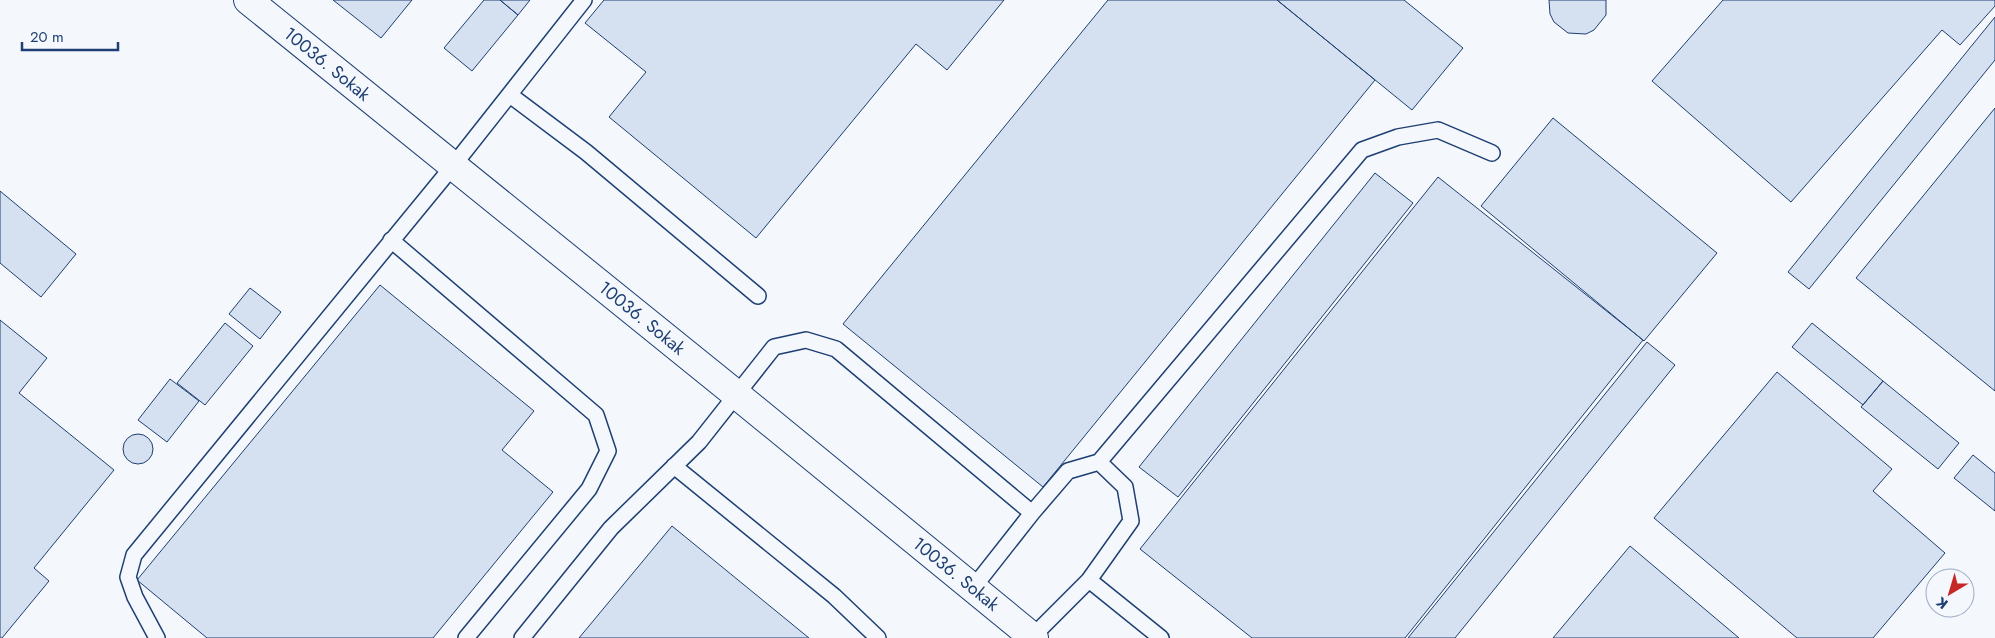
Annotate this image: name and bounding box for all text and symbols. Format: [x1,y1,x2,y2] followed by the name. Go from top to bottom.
[22,20,119,52] scale bar
[278,21,376,107] street label: 10036. Sokak
[30,26,64,48] text: 20 m
[593,275,691,361] street label: 10036. Sokak
[907,531,1005,617] street label: 10036. Sokak
[1925,568,1975,618] north arrow
[1932,592,1952,614] text: K

